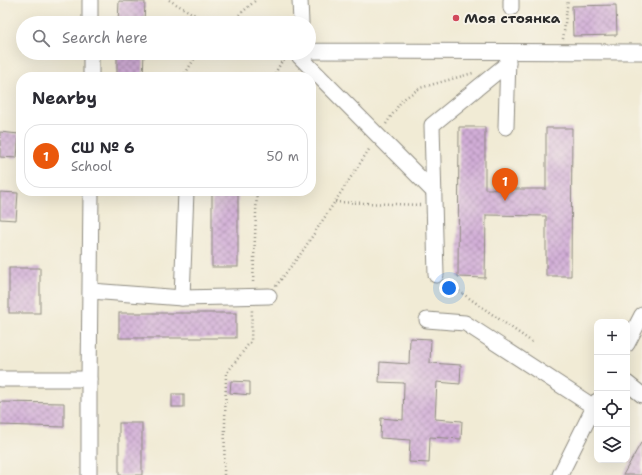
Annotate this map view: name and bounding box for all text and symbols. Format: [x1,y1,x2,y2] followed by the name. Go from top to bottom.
[464,9,561,27] place label: Моя стоянка
[451,13,461,23] marker: Моя стоянка
[16,16,316,60] search box
[30,27,52,49] icon: search
[62,28,148,48] text: Search here
[32,87,97,109] text: Nearby
[71,138,134,158] text: СШ № 6
[43,148,49,165] text: 1
[266,148,299,165] text: 50 m
[71,158,112,175] text: School
[492,168,518,201] pin: 1
[439,278,459,298] your location
[594,319,630,463] map controls
[594,319,630,355] button: +
[594,355,630,391] button: −
[594,391,630,427] button: locate
[594,427,630,463] button: layers

